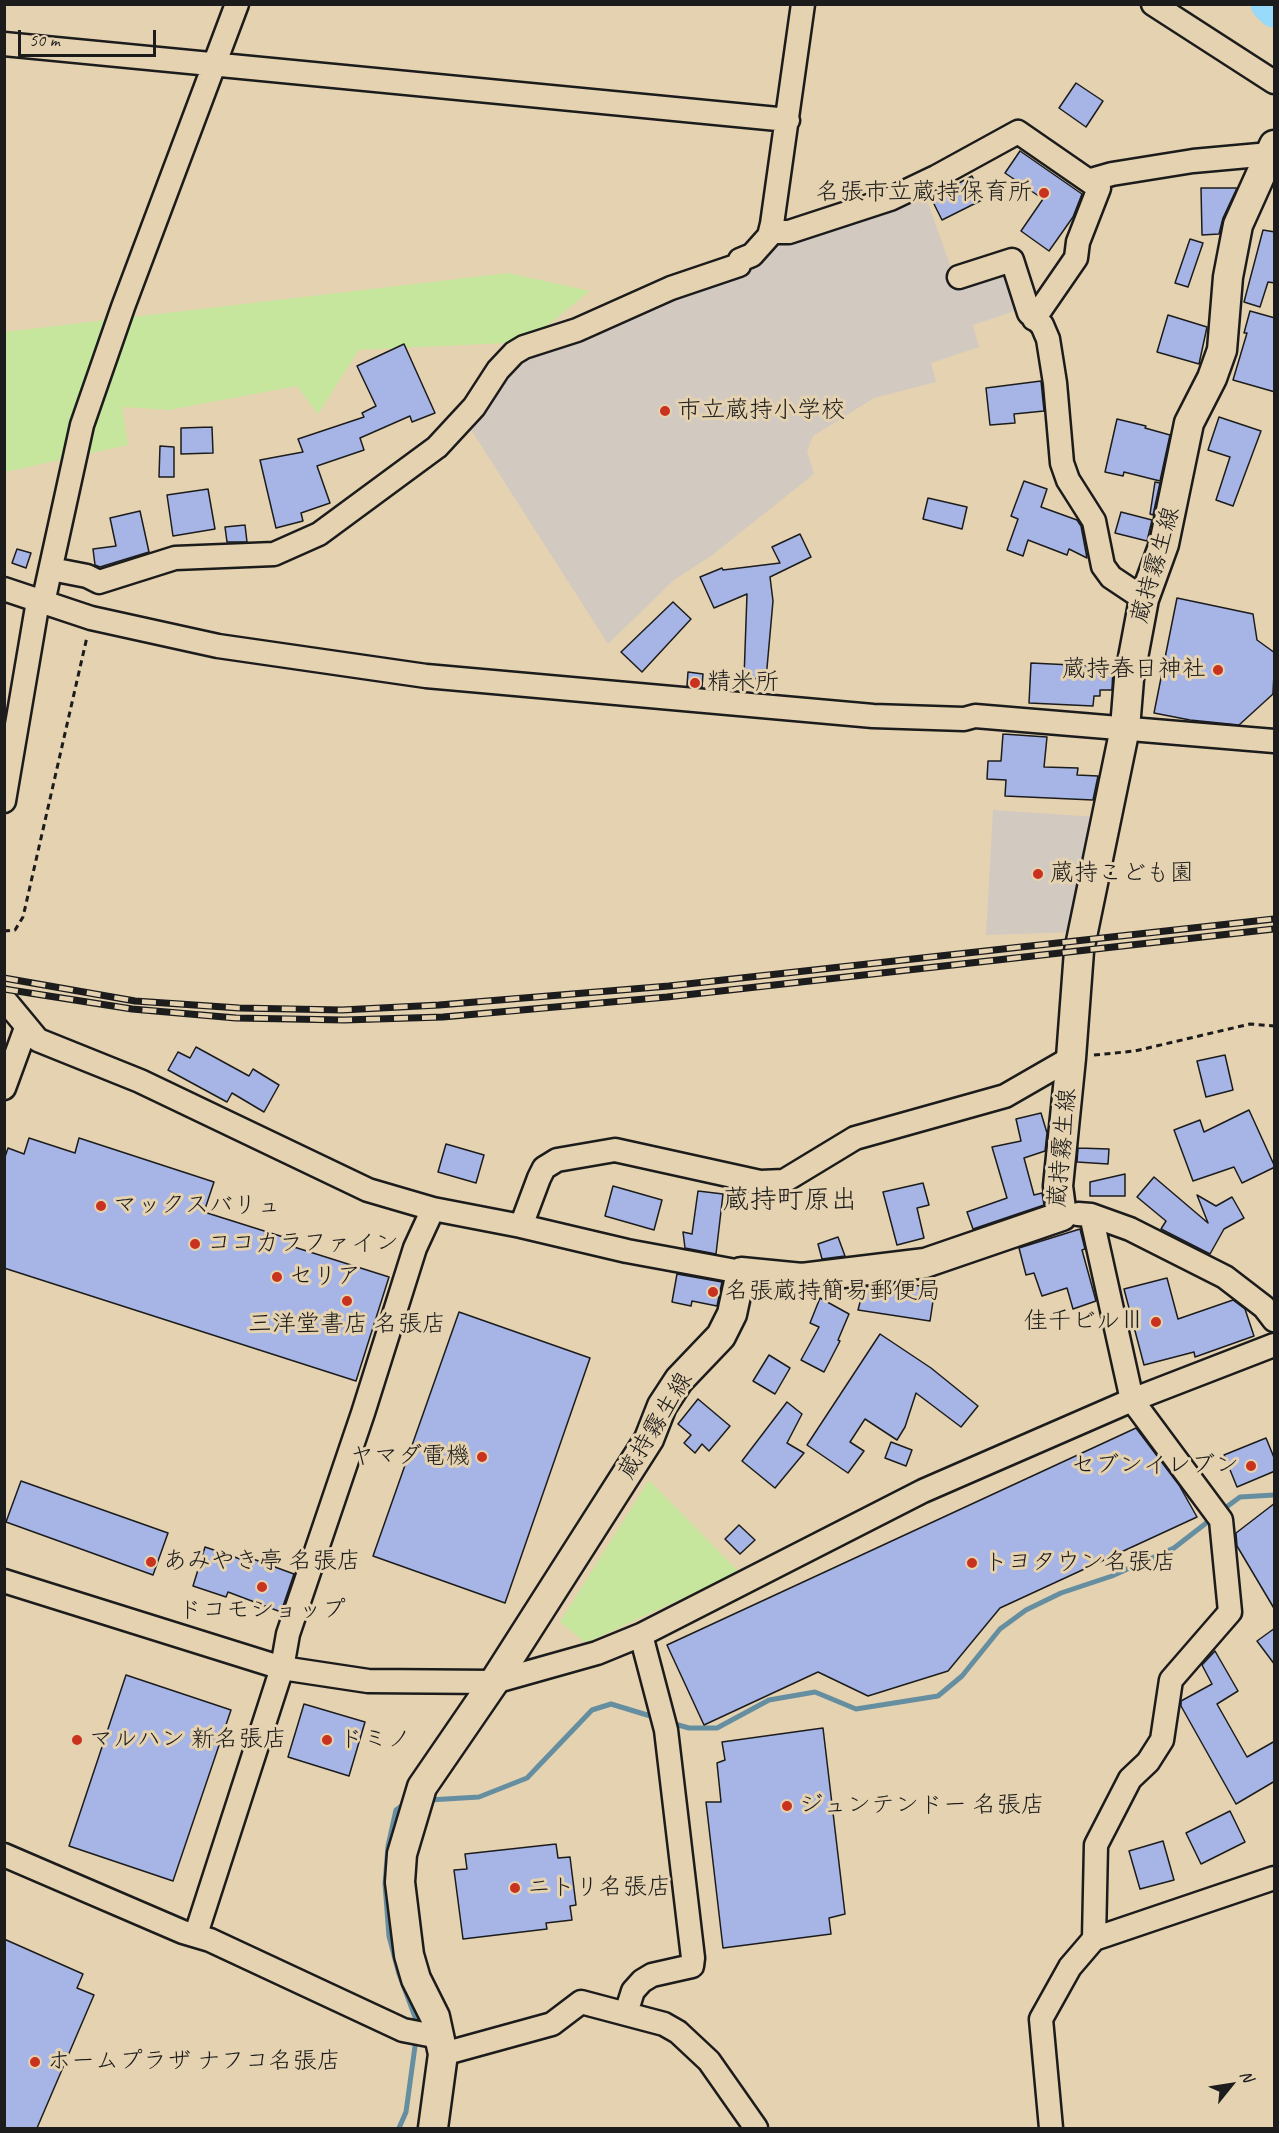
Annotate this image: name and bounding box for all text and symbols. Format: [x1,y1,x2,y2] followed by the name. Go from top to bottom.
[21,18,159,56] scale bar
[29,29,60,51] text: 50 m
[816,179,1032,207] place label: 名張市立蔵持保育所
[1037,186,1051,200] marker: 名張市立蔵持保育所
[677,397,845,425] place label: 市立蔵持小学校
[658,404,672,418] marker: 市立蔵持小学校
[1126,503,1186,627] street label: 蔵持霧生線
[1062,656,1206,684] place label: 蔵持春日神社
[1211,663,1225,677] marker: 蔵持春日神社
[707,669,779,697] place label: 精米所
[688,676,702,690] marker: 精米所
[1050,860,1194,888] place label: 蔵持こども園
[1031,867,1045,881] marker: 蔵持こども園
[1043,1087,1083,1209] street label: 蔵持霧生線
[723,1185,857,1217] district label: 蔵持町原出
[113,1192,281,1220] place label: マックスバリュ
[94,1199,108,1213] marker: マックスバリュ
[207,1230,399,1258] place label: ココカラファイン
[188,1237,202,1251] marker: ココカラファイン
[289,1263,361,1291] place label: セリア
[270,1270,284,1284] marker: セリア
[725,1278,941,1306] place label: 名張蔵持簡易郵便局
[706,1285,720,1299] marker: 名張蔵持簡易郵便局
[340,1294,354,1308] marker: 三洋堂書店 名張店
[1024,1308,1144,1336] place label: 佳千ビルⅢ
[248,1311,446,1339] place label: 三洋堂書店 名張店
[1149,1315,1163,1329] marker: 佳千ビルⅢ
[613,1367,699,1485] street label: 蔵持霧生線
[350,1443,470,1471] place label: ヤマダ電機
[475,1450,489,1464] marker: ヤマダ電機
[1071,1452,1239,1480] place label: セブンイレブン
[1244,1459,1258,1473] marker: セブンイレブン
[163,1548,361,1576] place label: あみやき亭 名張店
[984,1549,1176,1577] place label: トヨタウン名張店
[144,1555,158,1569] marker: あみやき亭 名張店
[965,1556,979,1570] marker: トヨタウン名張店
[255,1580,269,1594] marker: ドコモショップ
[178,1597,346,1625] place label: ドコモショップ
[89,1726,287,1754] place label: マルハン 新名張店
[339,1726,411,1754] place label: ドミノ
[70,1733,84,1747] marker: マルハン 新名張店
[320,1733,334,1747] marker: ドミノ
[799,1792,1045,1820] place label: ジュンテンドー 名張店
[780,1799,794,1813] marker: ジュンテンドー 名張店
[527,1874,671,1902] place label: ニトリ名張店
[508,1881,522,1895] marker: ニトリ名張店
[47,2048,341,2076] place label: ホームプラザ ナフコ名張店
[28,2055,42,2069] marker: ホームプラザ ナフコ名張店
[1201,2055,1261,2115] north arrow
[1235,2067,1258,2085] text: N

